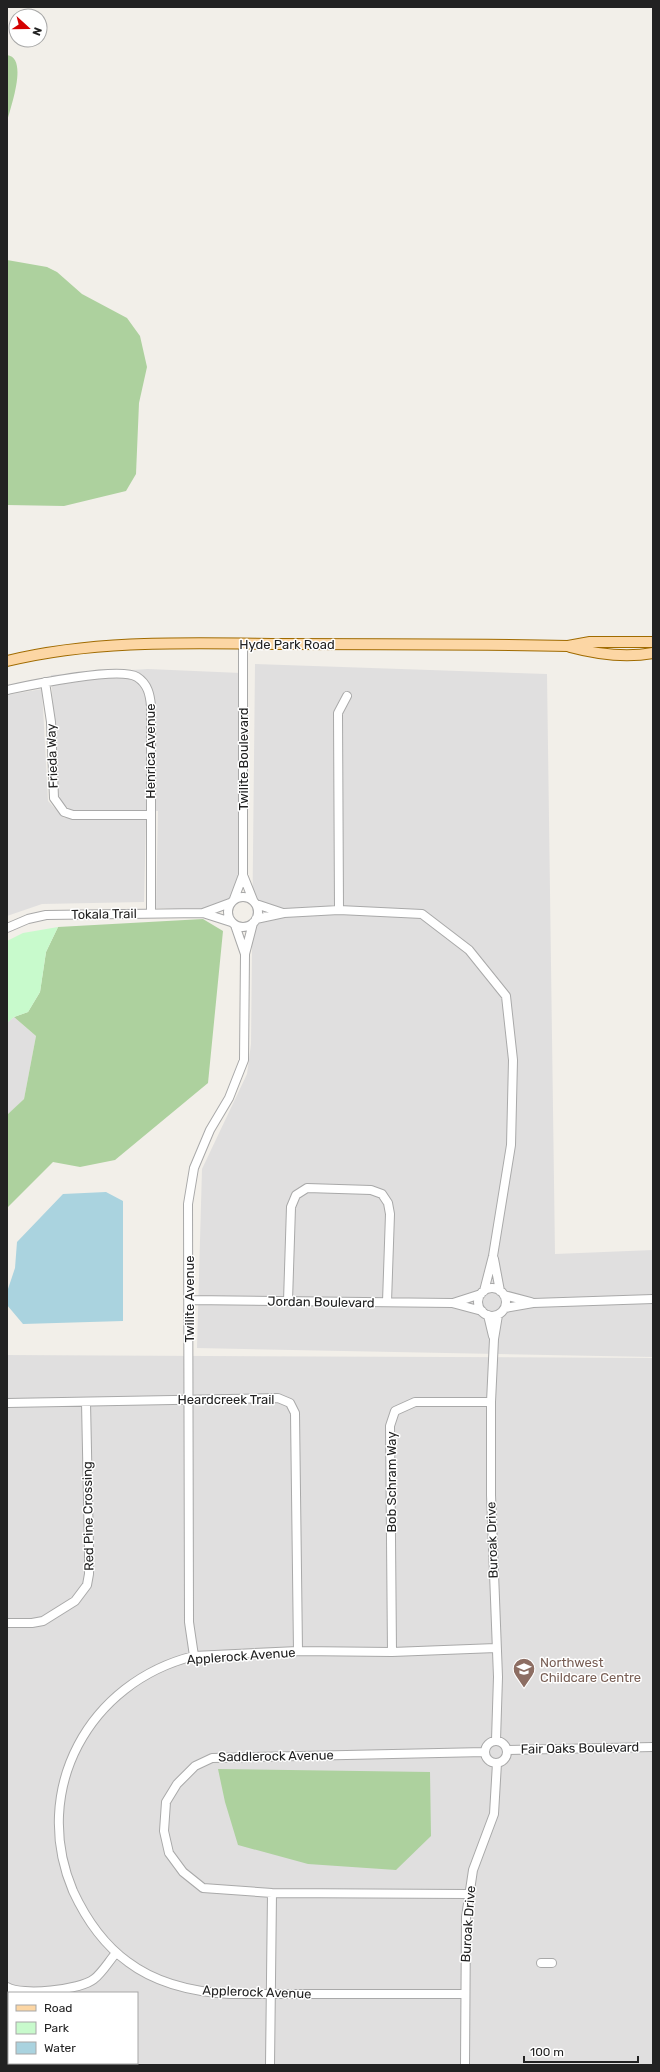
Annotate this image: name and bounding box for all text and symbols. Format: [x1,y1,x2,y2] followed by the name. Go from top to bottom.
[8,8,48,48] north arrow
[29,25,44,38] text: N
[239,637,335,652] street label: Hyde Park Road
[143,703,158,799] street label: Henrica Avenue
[236,708,251,810] street label: Twilite Boulevard
[43,723,61,789] street label: Frieda Way
[71,906,137,922] street label: Tokala Trail
[182,1255,197,1343] street label: Twilite Avenue
[267,1294,375,1310] street label: Jordan Boulevard
[177,1392,275,1407] street label: Heardcreek Trail
[384,1431,399,1533] street label: Bob Schram Way
[80,1461,97,1571] street label: Red Pine Crossing
[483,1501,501,1579] street label: Buroak Drive
[186,1645,296,1667] street label: Applerock Avenue
[540,1655,641,1685] place label: Northwest Childcare Centre
[511,1656,537,1689] school or university icon: Northwest Childcare Centre
[521,1739,639,1757] street label: Fair Oaks Boulevard
[218,1747,334,1765] street label: Saddlerock Avenue
[458,1885,478,1963] street label: Buroak Drive
[202,1983,312,2001] street label: Applerock Avenue
[8,1992,138,2064] legend
[44,2001,72,2015] text: Road
[44,2021,70,2035] text: Park
[524,2038,638,2064] scale bar
[44,2041,76,2055] text: Water
[530,2045,564,2059] text: 100 m

